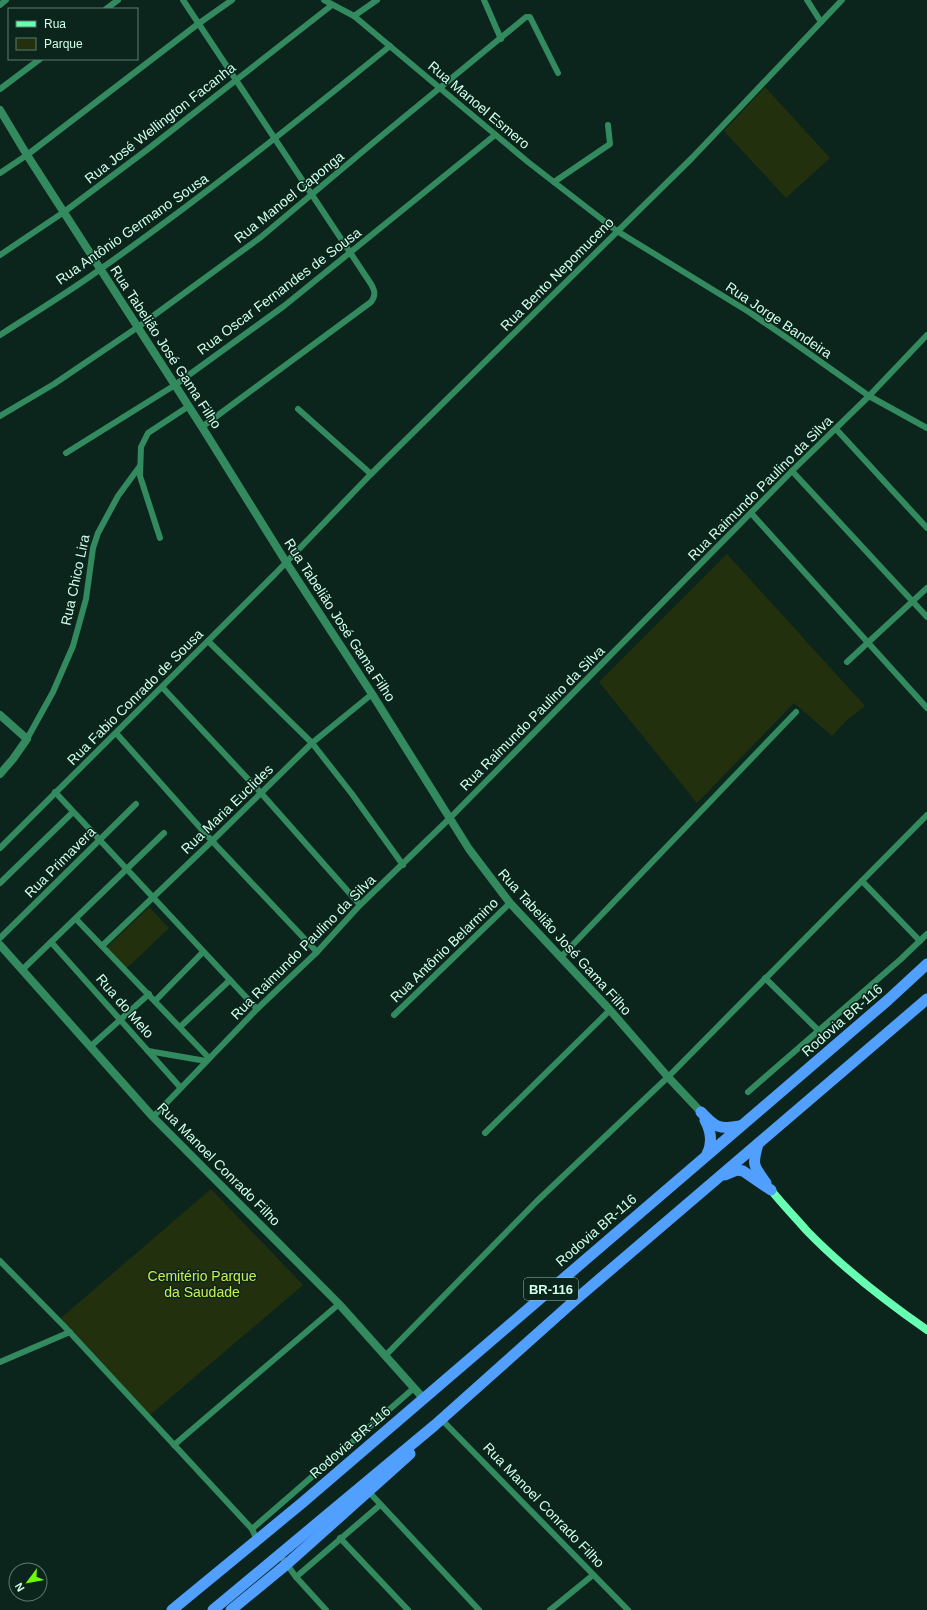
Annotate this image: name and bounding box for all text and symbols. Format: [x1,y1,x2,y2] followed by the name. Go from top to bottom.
[8,8,138,60] legend
[44,17,66,31] text: Rua
[44,37,83,51] text: Parque
[425,58,533,152] street label: Rua Manoel Esmero
[82,59,239,187] street label: Rua José Wellington Facanha
[231,148,347,246] street label: Rua Manoel Caponga
[53,170,211,288] street label: Rua Antônio Germano Sousa
[497,214,617,334] street label: Rua Bento Nepomuceno
[194,224,364,358] street label: Rua Oscar Fernandes de Sousa
[107,262,225,432] street label: Rua Tabelião José Gama Filho
[723,279,835,362] street label: Rua Jorge Bandeira
[684,412,836,564] street label: Rua Raimundo Paulino da Silva
[58,533,92,627] street label: Rua Chico Lira
[281,535,399,705] street label: Rua Tabelião José Gama Filho
[64,626,206,768] street label: Rua Fabio Conrado de Sousa
[456,642,608,794] street label: Rua Raimundo Paulino da Silva
[178,761,276,857] street label: Rua Maria Euclides
[21,823,99,901] street label: Rua Primavera
[495,866,635,1019] street label: Rua Tabelião José Gama Filho
[227,871,379,1023] street label: Rua Raimundo Paulino da Silva
[387,894,501,1005] street label: Rua Antônio Belarmino
[93,971,157,1041] street label: Rua do Melo
[798,980,886,1059] street label: Rodovia BR-116
[154,1099,284,1229] street label: Rua Manoel Conrado Filho
[552,1190,640,1269] street label: Rodovia BR-116
[148,1268,257,1300] park label: Cemitério Parque da Saudade
[524,1278,578,1300] road number: BR-116
[306,1402,394,1481] street label: Rodovia BR-116
[480,1439,608,1571] street label: Rua Manoel Conrado Filho
[8,1562,48,1602] north arrow
[12,1581,27,1594] text: N

